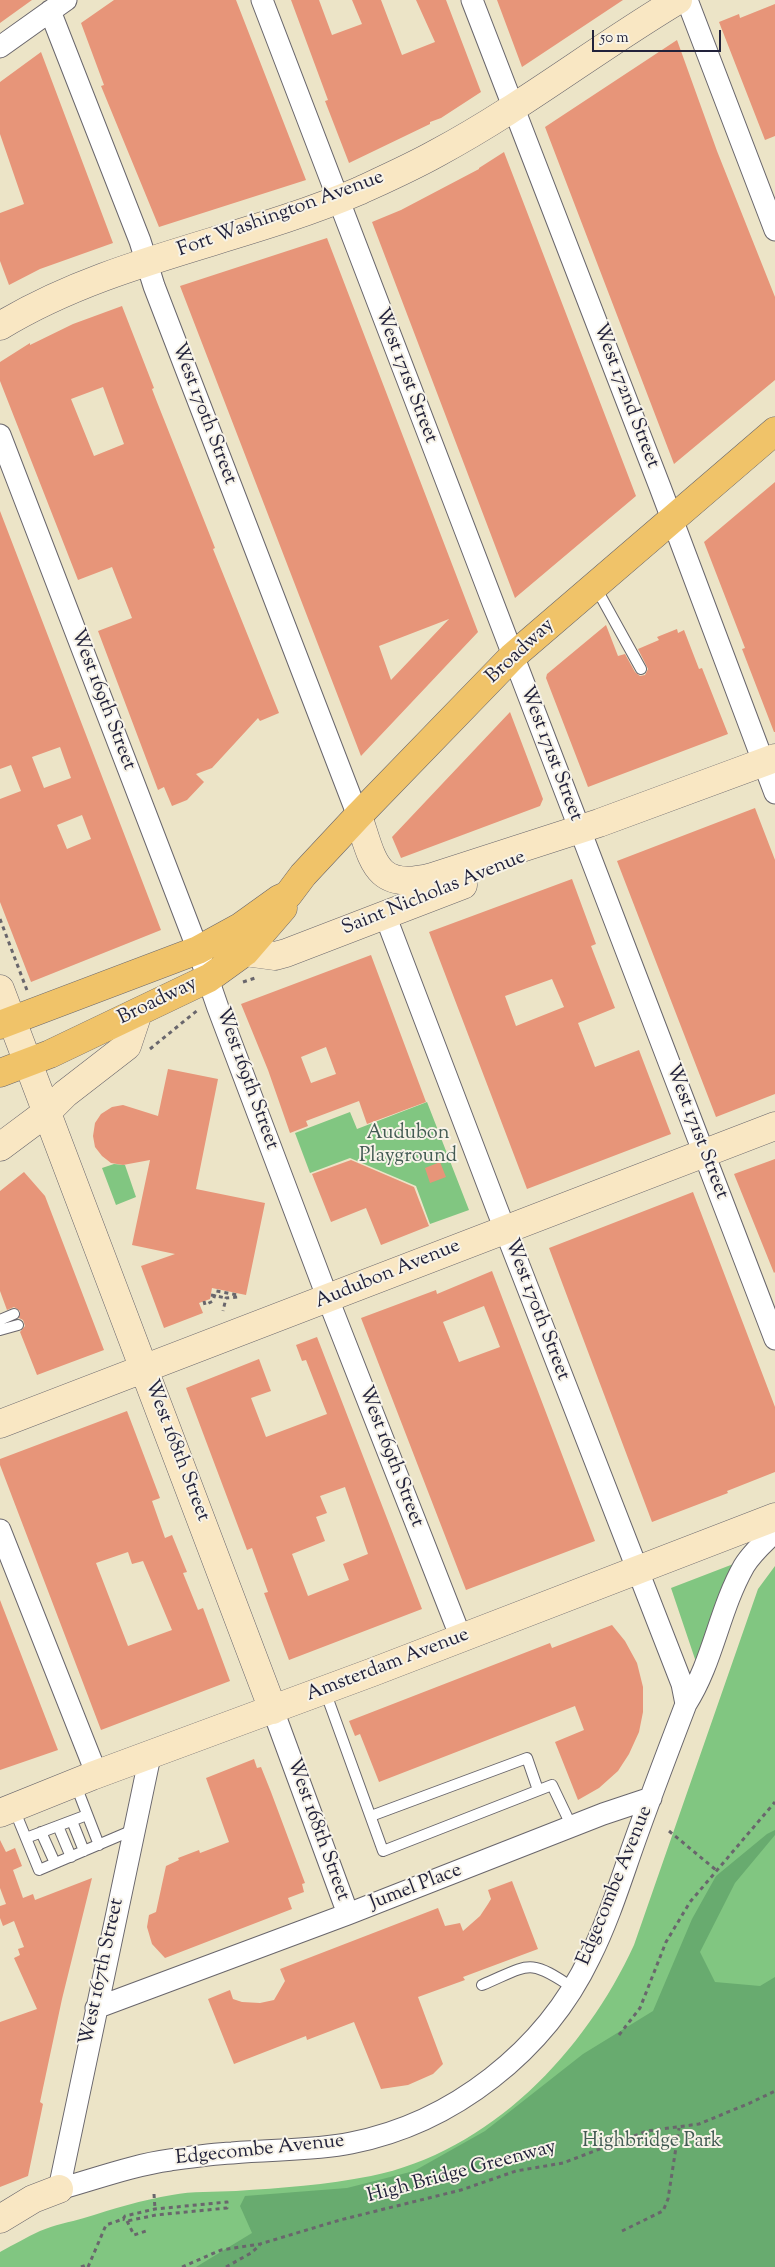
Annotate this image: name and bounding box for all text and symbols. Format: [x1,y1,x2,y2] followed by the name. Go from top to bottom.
[595,20,724,52] scale bar
[600,28,629,49] text: 50 m
[175,166,387,264] street label: Fort Washington Avenue
[368,305,442,447] street label: West 171st Street
[586,320,664,472] street label: West 172nd Street
[165,340,241,488] street label: West 170th Street
[482,614,560,690] street label: Broadway
[64,626,140,774] street label: West 169th Street
[513,683,587,825] street label: West 171st Street
[339,846,529,942] street label: Saint Nicholas Avenue
[115,973,201,1031] street label: Broadway
[209,1005,283,1153] street label: West 169th Street
[659,1061,733,1203] street label: West 171st Street
[359,1123,457,1170] park label: Audubon Playground
[312,1235,464,1315] street label: Audubon Avenue
[498,1236,574,1384] street label: West 170th Street
[138,1377,214,1525] street label: West 168th Street
[352,1383,428,1531] street label: West 169th Street
[303,1624,473,1708] street label: Amsterdam Avenue
[280,1756,354,1904] street label: West 168th Street
[573,1803,659,1969] street label: Edgecombe Avenue
[366,1859,466,1917] street label: Jumel Place
[76,1896,130,2048] street label: West 167th Street
[174,2130,346,2172] street label: Edgecombe Avenue
[582,2131,722,2155] park label: Highbridge Park
[365,2136,559,2210] street label: High Bridge Greenway

